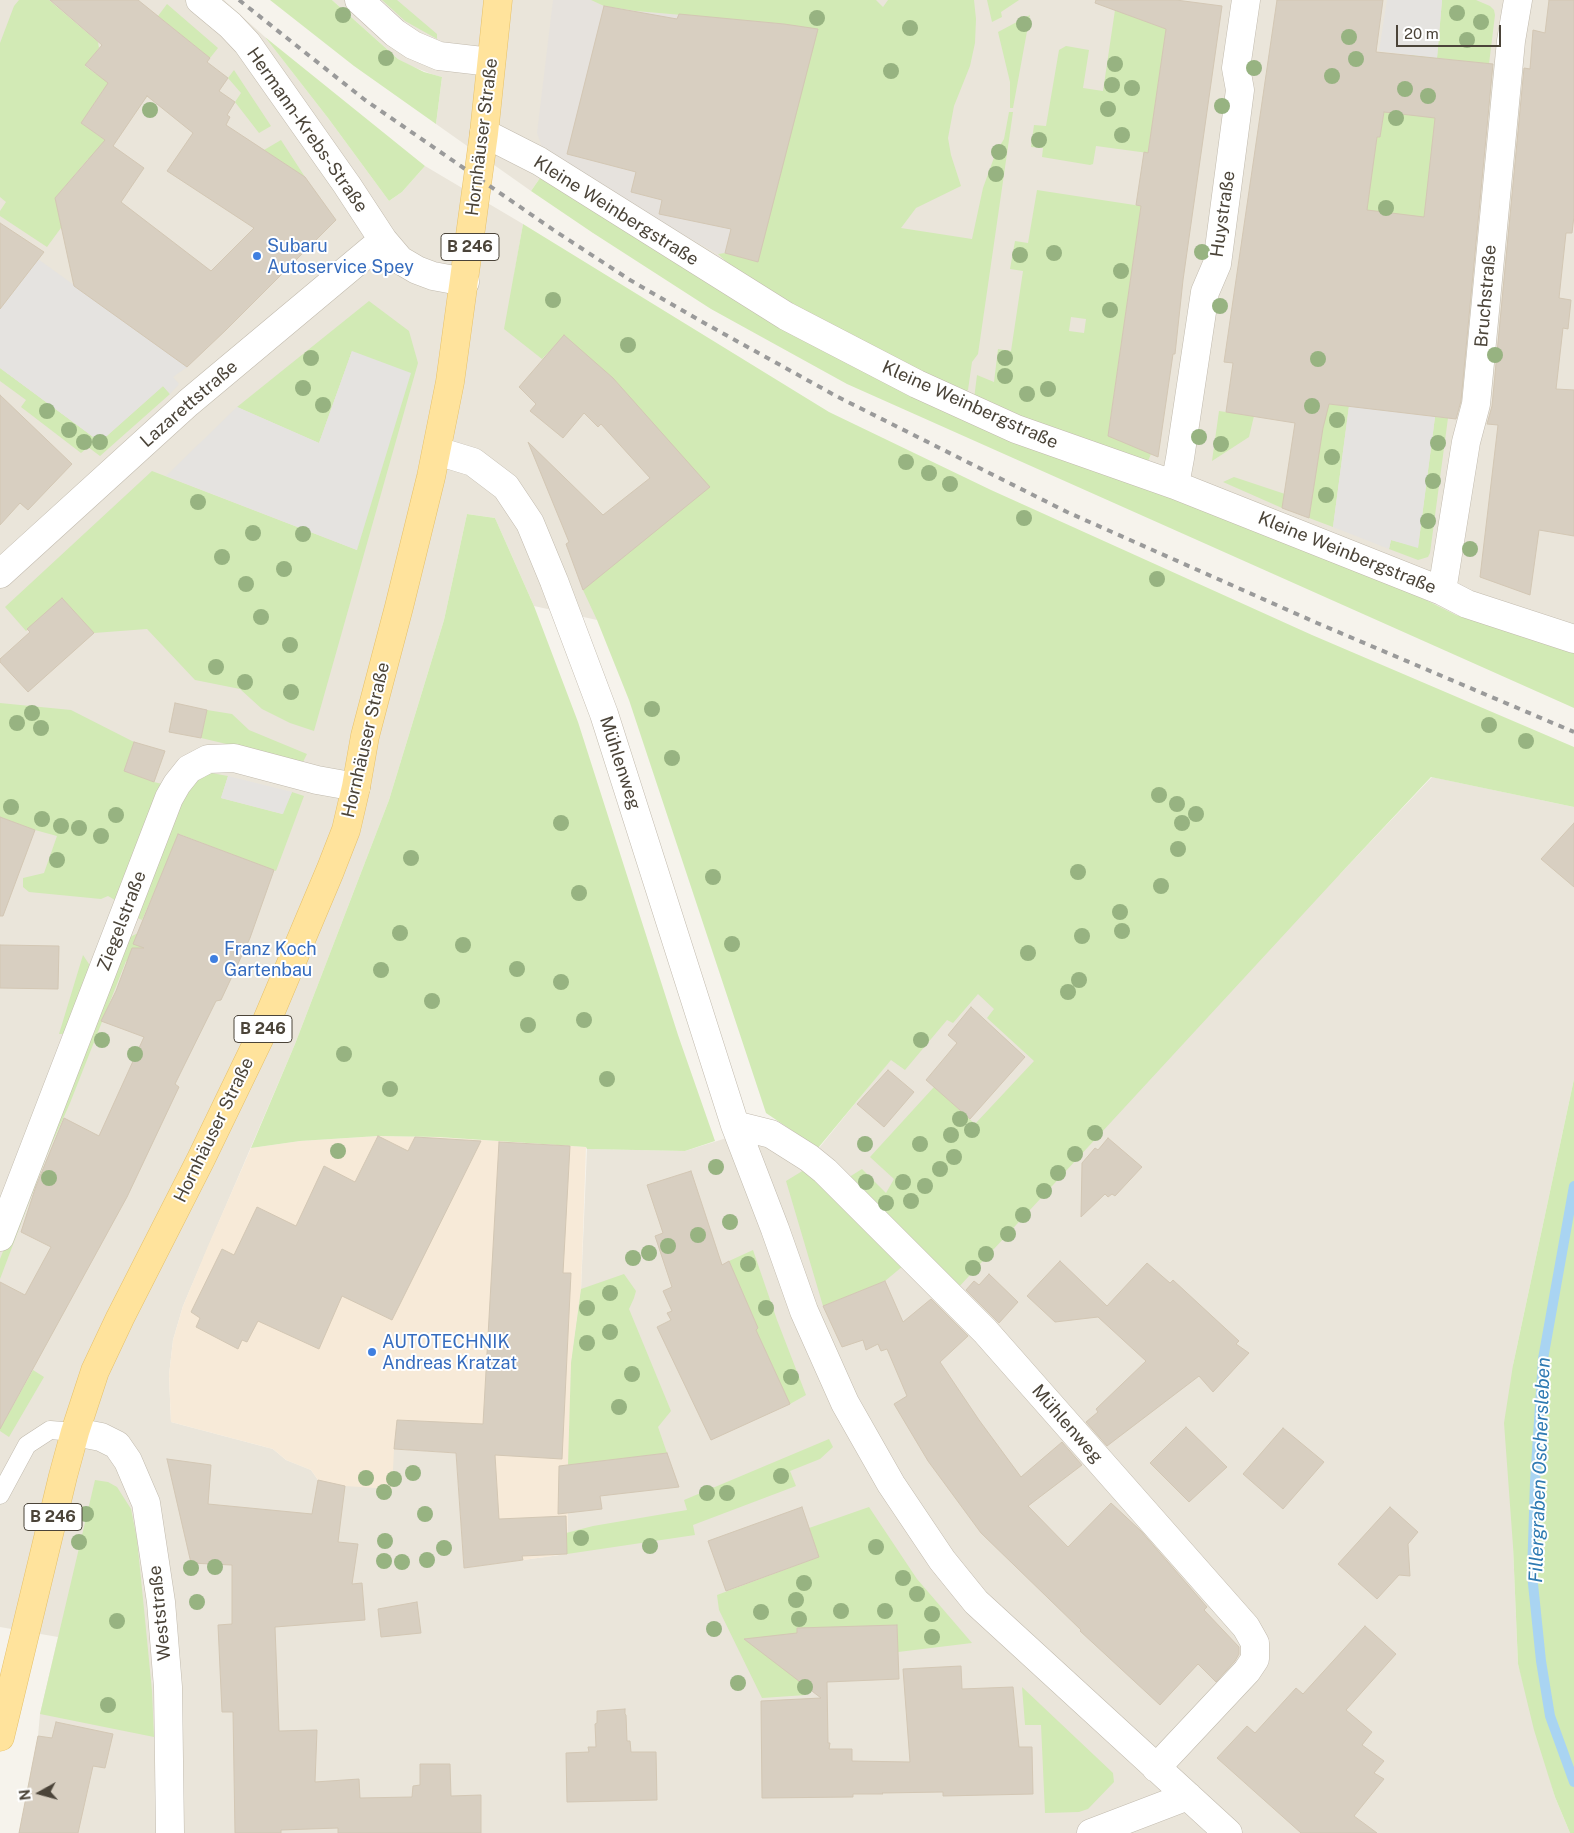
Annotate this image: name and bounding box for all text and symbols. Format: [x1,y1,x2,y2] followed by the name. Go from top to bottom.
[1399,15,1504,47] scale bar
[1404,25,1439,42] text: 20 m
[242,43,372,217] street label: Hermann-Krebs-Straße
[462,57,502,217] street label: Hornhäuser Straße
[530,151,702,271] street label: Kleine Weinbergstraße
[1206,169,1240,259] street label: Huystraße
[441,233,499,260] road number: B 246
[267,235,414,278] place label: Subaru Autoservice Spey
[1471,244,1501,348] street label: Bruchstraße
[251,250,263,262] marker: Subaru Autoservice Spey
[136,356,242,452] street label: Lazarettstraße
[879,356,1061,454] street label: Kleine Weinbergstraße
[1255,507,1439,599] street label: Kleine Weinbergstraße
[338,660,394,820] street label: Hornhäuser Straße
[595,713,645,813] street label: Mühlenweg
[93,868,151,974] street label: Ziegelstraße
[224,938,317,981] place label: Franz Koch Gartenbau
[208,953,220,965] marker: Franz Koch Gartenbau
[234,1016,292,1042] road number: B 246
[169,1054,259,1206] street label: Hornhäuser Straße
[382,1331,517,1374] place label: AUTOTECHNIK Andreas Kratzat
[366,1346,378,1358] marker: AUTOTECHNIK Andreas Kratzat
[1525,1357,1555,1583] water label: Fillergraben Oschersleben
[1027,1380,1107,1468] street label: Mühlenweg
[24,1504,82,1530] road number: B 246
[144,1564,176,1662] street label: Weststraße
[15,1768,65,1818] north arrow
[17,1788,34,1801] text: N

